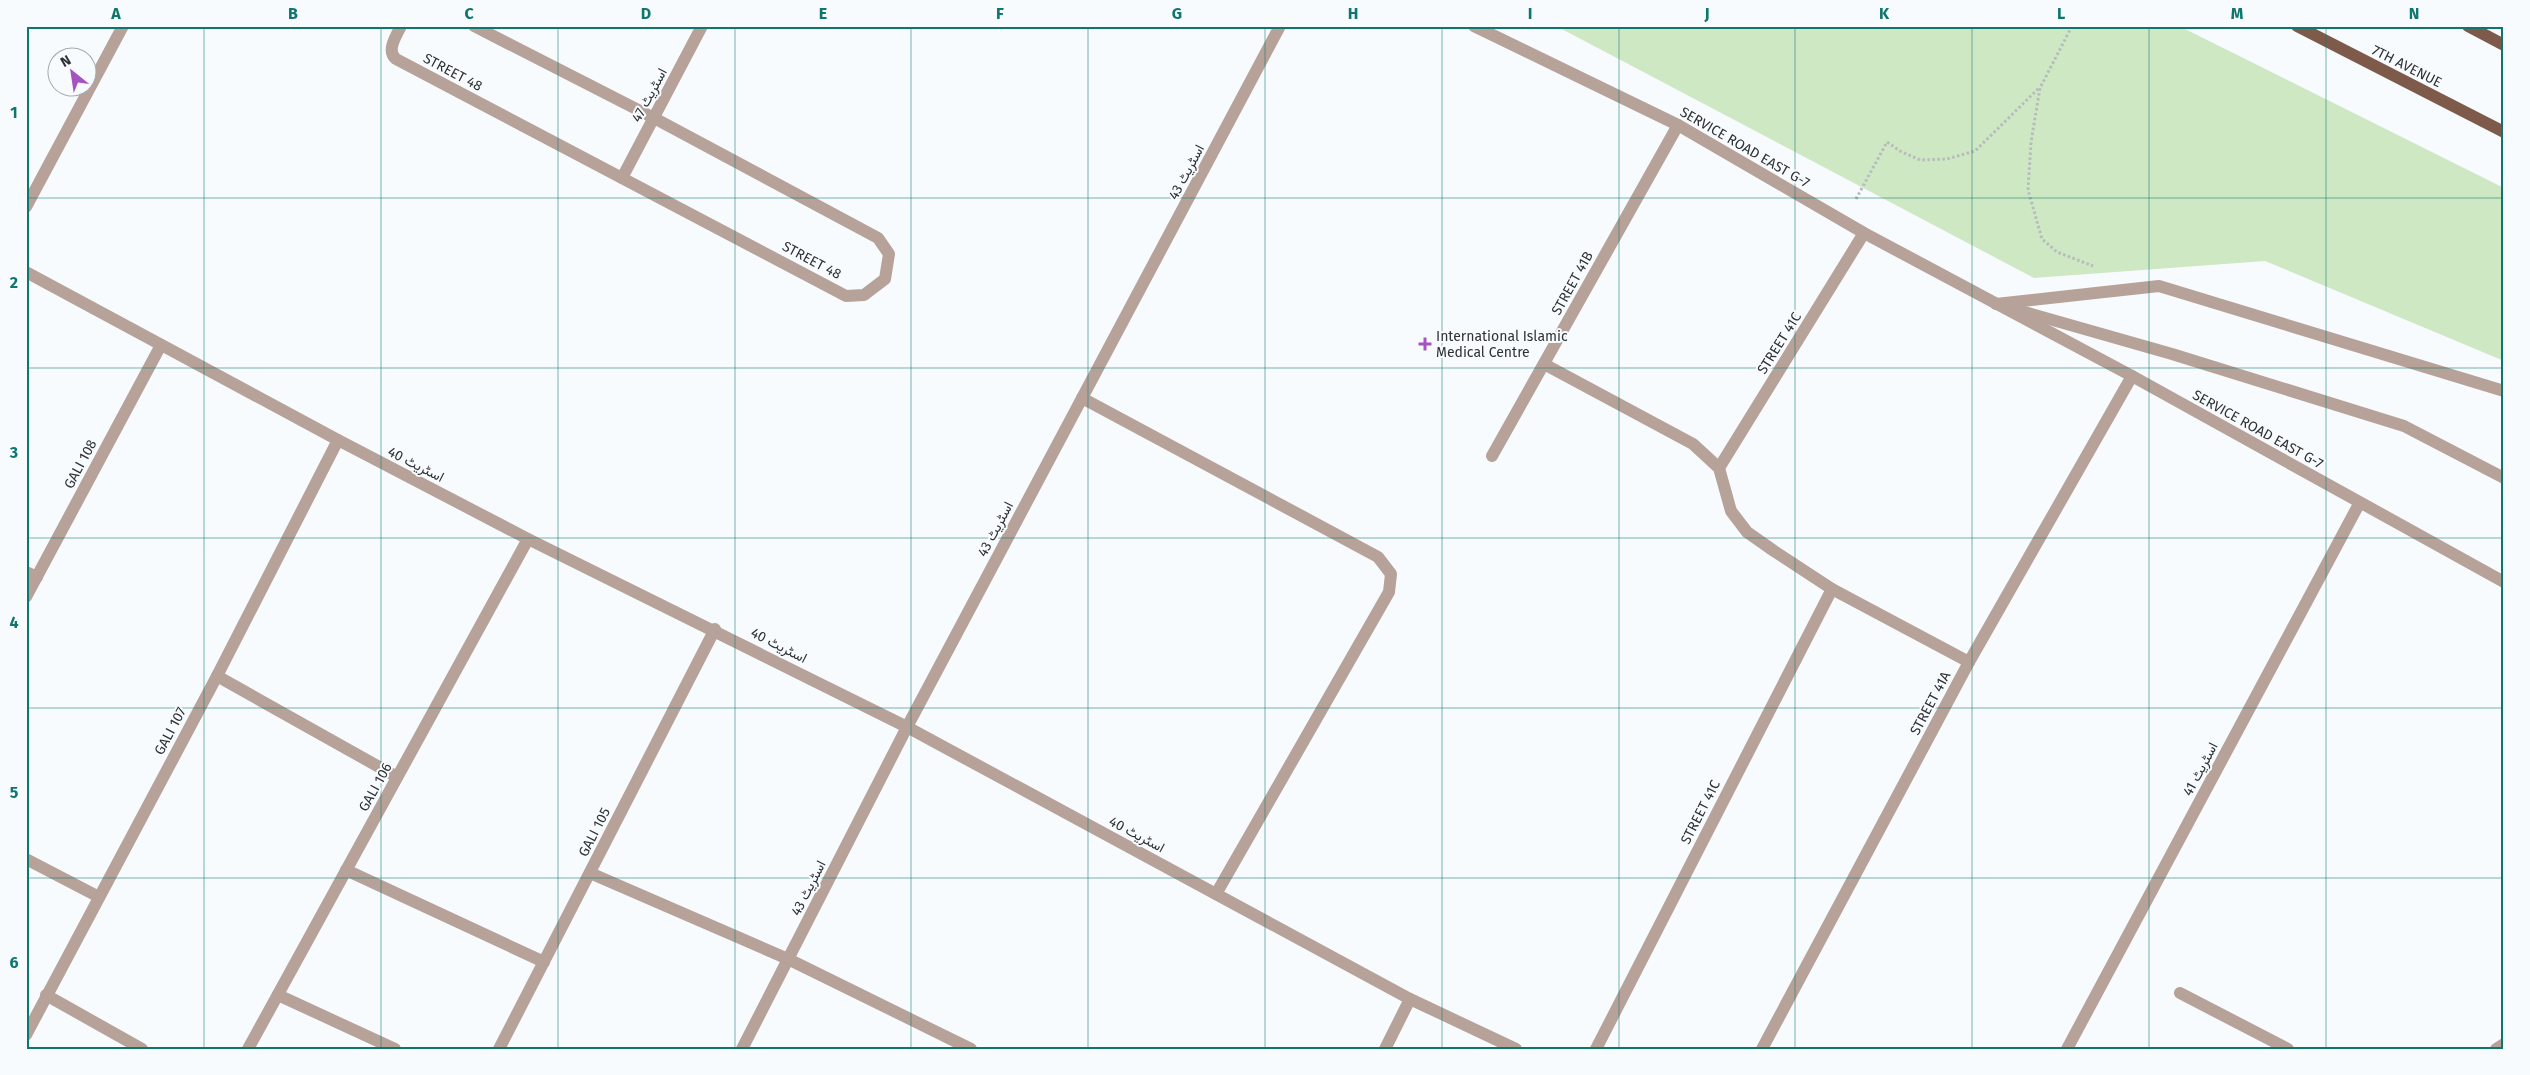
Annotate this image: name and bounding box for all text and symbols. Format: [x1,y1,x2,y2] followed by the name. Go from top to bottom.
[110,4,121,23] text: A
[288,4,298,23] text: B
[464,4,474,23] text: C
[641,4,651,23] text: D
[819,4,827,23] text: E
[996,4,1004,23] text: F
[1172,4,1182,23] text: G
[1348,4,1358,23] text: H
[1528,4,1532,23] text: I
[1703,4,1710,23] text: J
[1879,4,1890,23] text: K
[2057,4,2065,23] text: L
[2231,4,2244,23] text: M
[2409,4,2419,23] text: N
[2369,42,2445,91] street label: 7TH AVENUE
[48,48,98,98] north arrow
[420,50,485,95] street label: STREET 48
[57,51,74,71] text: N
[628,65,671,125] street label: اسٹریٹ 47
[10,103,18,122] text: 1
[1677,103,1813,191] street label: SERVICE ROAD EAST G-7
[1165,142,1208,203] street label: اسٹریٹ 43
[779,238,844,283] street label: STREET 48
[1548,248,1597,318] street label: STREET 41B
[10,273,18,292] text: 2
[1754,309,1805,377] street label: STREET 41C
[1436,328,1568,361] place label: International Islamic Medical Centre
[1418,337,1432,351] marker: International Islamic Medical Centre
[2189,386,2326,472] street label: SERVICE ROAD EAST G-7
[60,436,101,492] street label: GALI 108
[9,443,18,462] text: 3
[385,443,447,486] street label: اسٹریٹ 40
[974,499,1017,560] street label: اسٹریٹ 43
[9,613,19,632] text: 4
[748,624,810,667] street label: اسٹریٹ 40
[1907,668,1954,738] street label: STREET 41A
[151,705,190,758] street label: GALI 107
[2179,740,2222,799] street label: اسٹریٹ 41
[355,760,396,815] street label: GALI 106
[1677,777,1724,847] street label: STREET 41C
[10,783,19,802] text: 5
[575,805,614,860] street label: GALI 105
[1106,813,1168,856] street label: اسٹریٹ 40
[787,858,830,919] street label: اسٹریٹ 43
[9,953,19,972] text: 6

